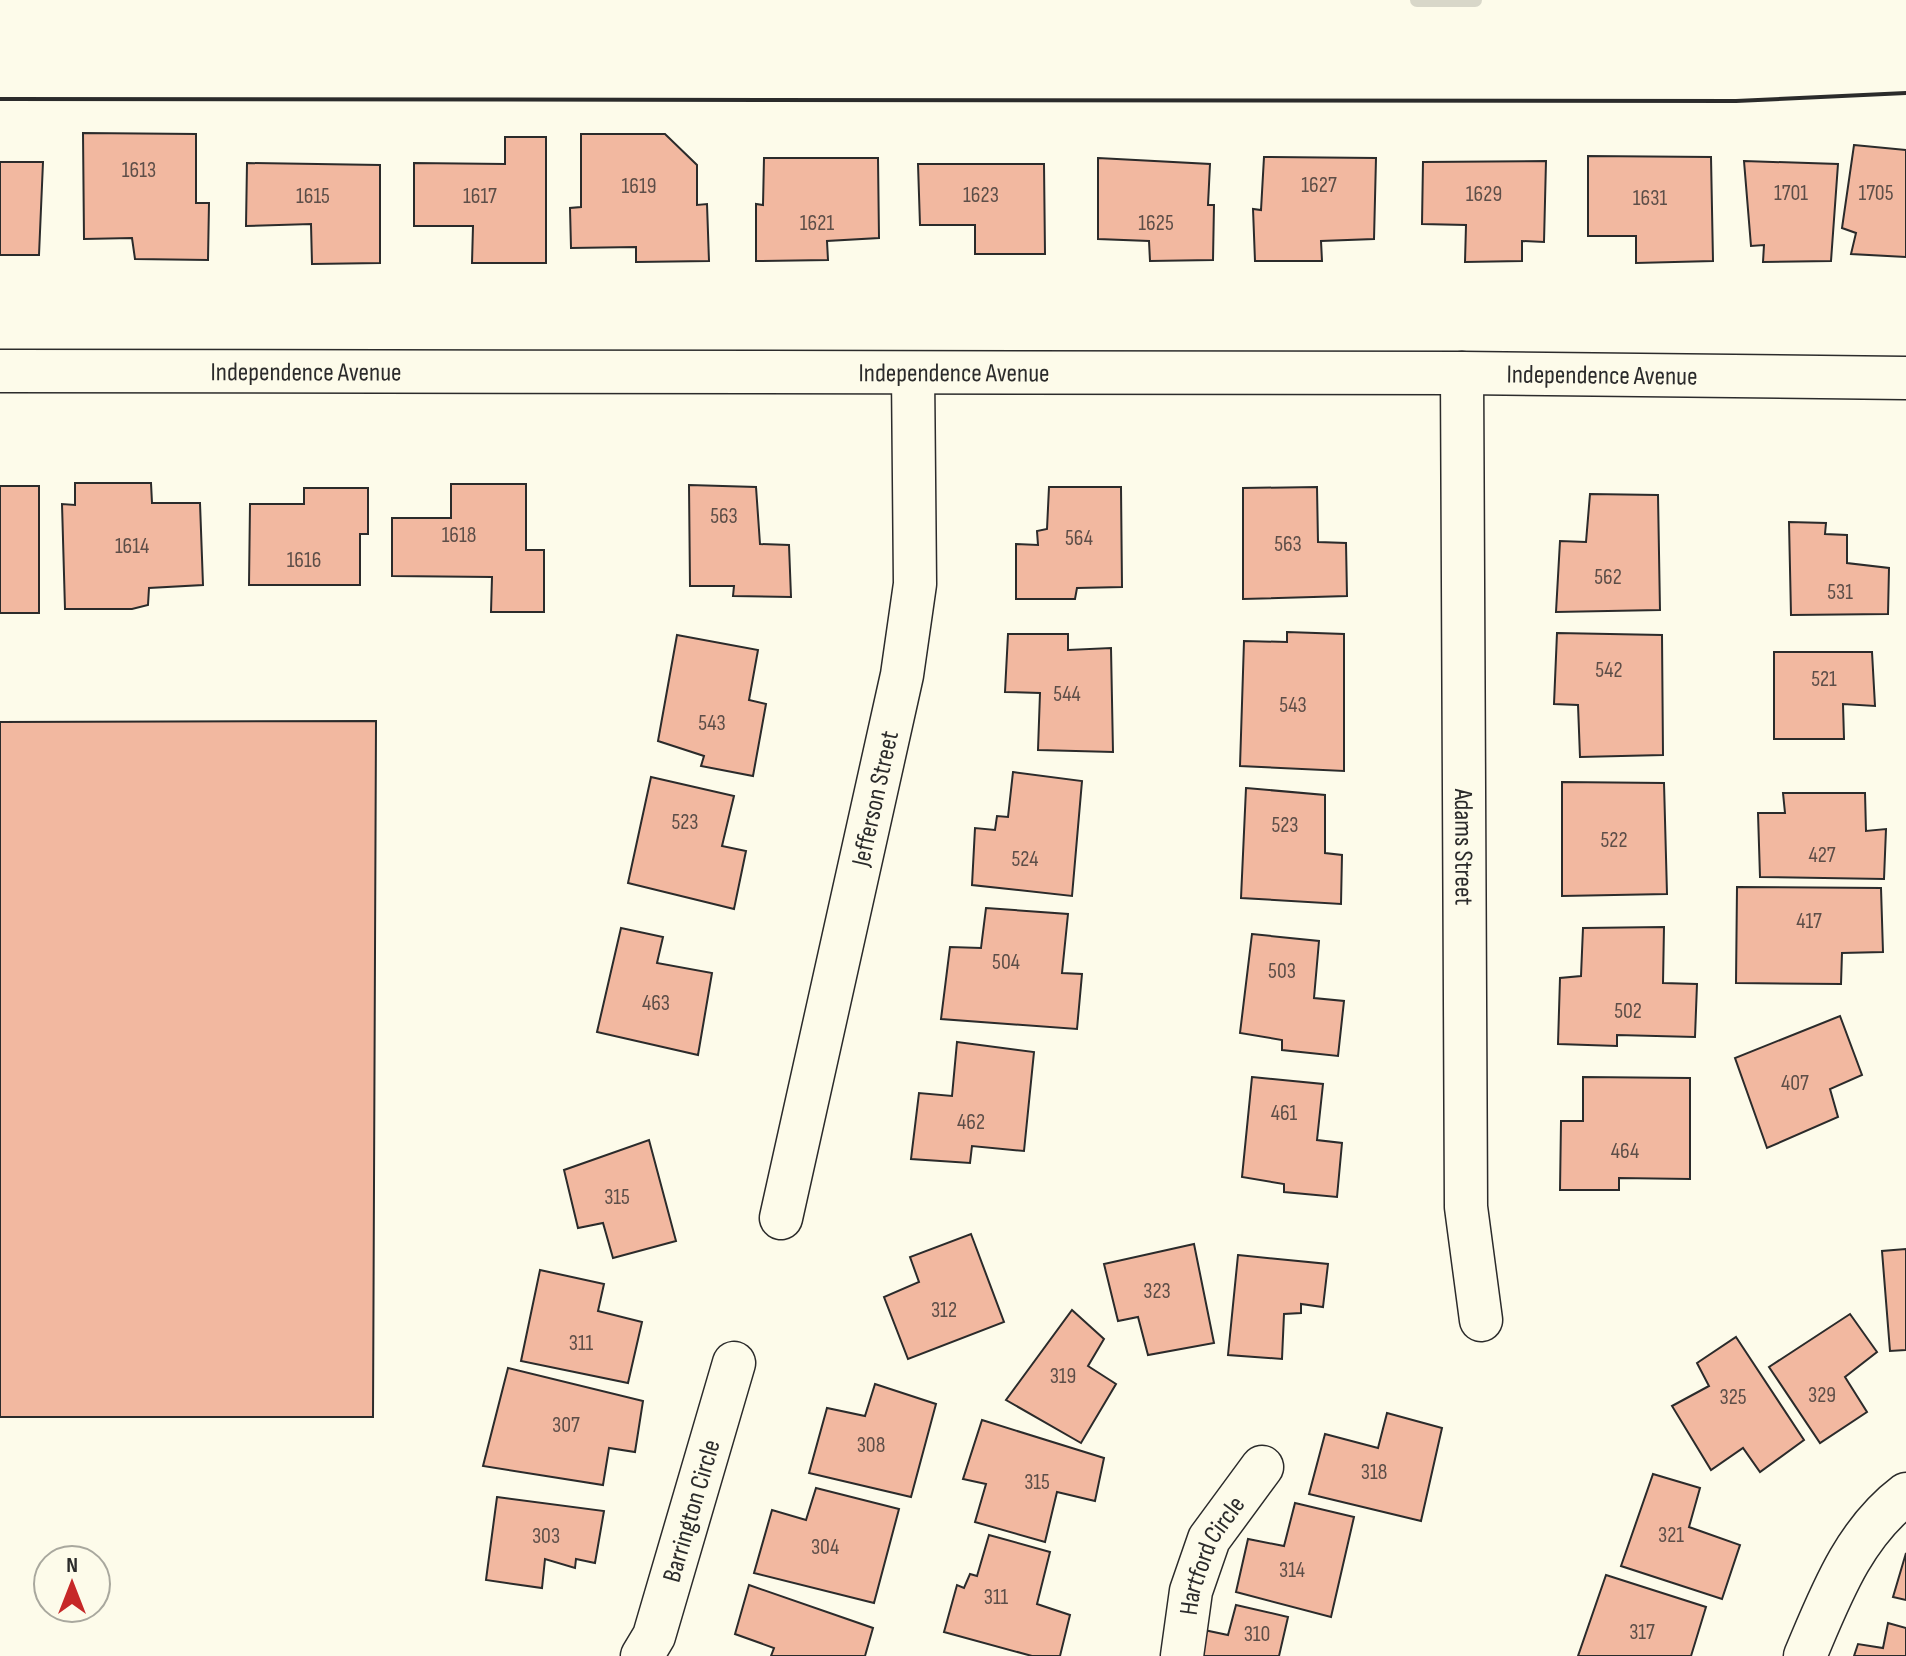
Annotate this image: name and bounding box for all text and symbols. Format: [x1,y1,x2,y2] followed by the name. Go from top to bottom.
[122,157,156,184] house number: 1613
[1301,172,1337,199] house number: 1627
[622,173,656,200] house number: 1619
[1774,180,1808,207] house number: 1701
[1858,180,1894,207] house number: 1705
[1466,181,1502,208] house number: 1629
[963,182,999,209] house number: 1623
[296,183,330,210] house number: 1615
[463,183,497,210] house number: 1617
[1633,185,1667,212] house number: 1631
[800,210,834,237] house number: 1621
[1138,210,1174,237] house number: 1625
[210,357,402,389] street label: Independence Avenue
[858,358,1050,389] street label: Independence Avenue
[1506,360,1698,393] street label: Independence Avenue
[710,503,738,530] house number: 563
[442,522,476,549] house number: 1618
[1065,525,1093,552] house number: 564
[1274,531,1302,558] house number: 563
[115,533,149,560] house number: 1614
[287,547,321,574] house number: 1616
[1594,564,1622,591] house number: 562
[1827,579,1853,606] house number: 531
[1595,657,1623,684] house number: 542
[1811,666,1837,693] house number: 521
[1053,681,1081,708] house number: 544
[1279,692,1307,719] house number: 543
[698,710,726,737] house number: 543
[846,728,906,870] street label: Jefferson Street
[1447,788,1479,905] street label: Adams Street
[671,809,699,836] house number: 523
[1271,812,1299,839] house number: 523
[1601,827,1627,854] house number: 522
[1808,842,1836,869] house number: 427
[1012,846,1038,873] house number: 524
[1796,908,1822,935] house number: 417
[992,949,1020,976] house number: 504
[1268,958,1296,985] house number: 503
[642,990,670,1017] house number: 463
[1614,998,1642,1025] house number: 502
[1781,1070,1809,1097] house number: 407
[1271,1100,1298,1127] house number: 461
[957,1109,985,1136] house number: 462
[1611,1138,1639,1165] house number: 464
[604,1184,630,1211] house number: 315
[1143,1278,1171,1305] house number: 323
[931,1297,957,1324] house number: 312
[569,1330,594,1357] house number: 311
[1050,1363,1076,1390] house number: 319
[1808,1382,1836,1409] house number: 329
[1719,1384,1747,1411] house number: 325
[552,1412,580,1439] house number: 307
[857,1432,885,1459] house number: 308
[657,1436,728,1586] street label: Barrington Circle
[1361,1459,1387,1486] house number: 318
[1024,1469,1050,1496] house number: 315
[1174,1491,1252,1617] street label: Hartford Circle
[1658,1522,1684,1549] house number: 321
[532,1523,560,1550] house number: 303
[811,1534,839,1561] house number: 304
[32,1544,112,1624] north arrow
[66,1552,78,1579] text: N
[1279,1557,1305,1584] house number: 314
[984,1584,1009,1611] house number: 311
[1629,1619,1655,1646] house number: 317
[1244,1621,1270,1648] house number: 310

